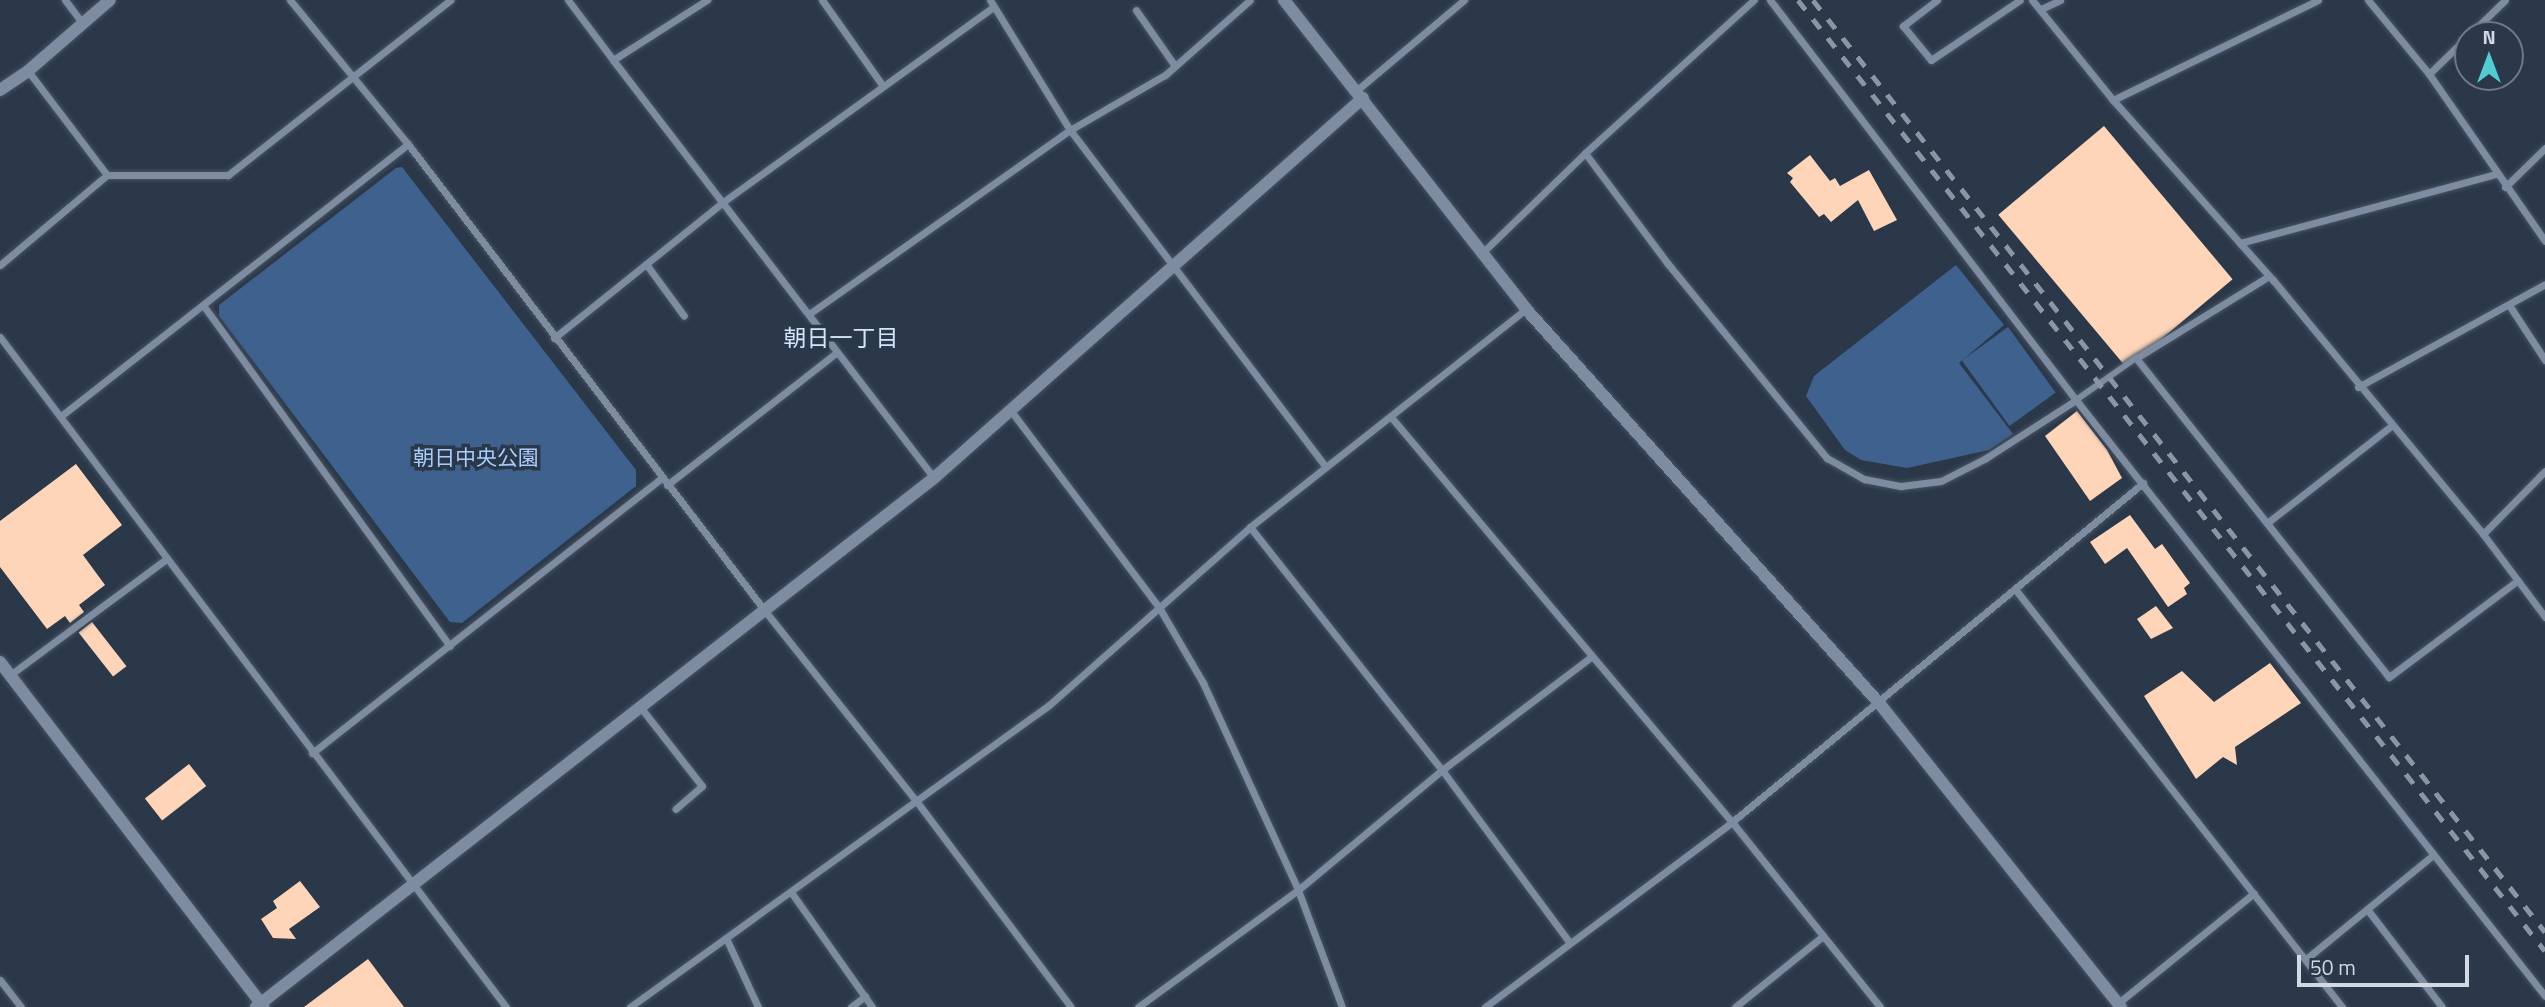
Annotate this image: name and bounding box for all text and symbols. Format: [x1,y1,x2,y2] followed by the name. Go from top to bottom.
[2454,21,2524,91] north arrow
[2482,22,2496,51] text: N
[784,324,898,352] district label: 朝日一丁目
[413,444,539,470] park label: 朝日中央公園
[2300,940,2472,984] scale bar
[2310,951,2356,983] text: 50 m

